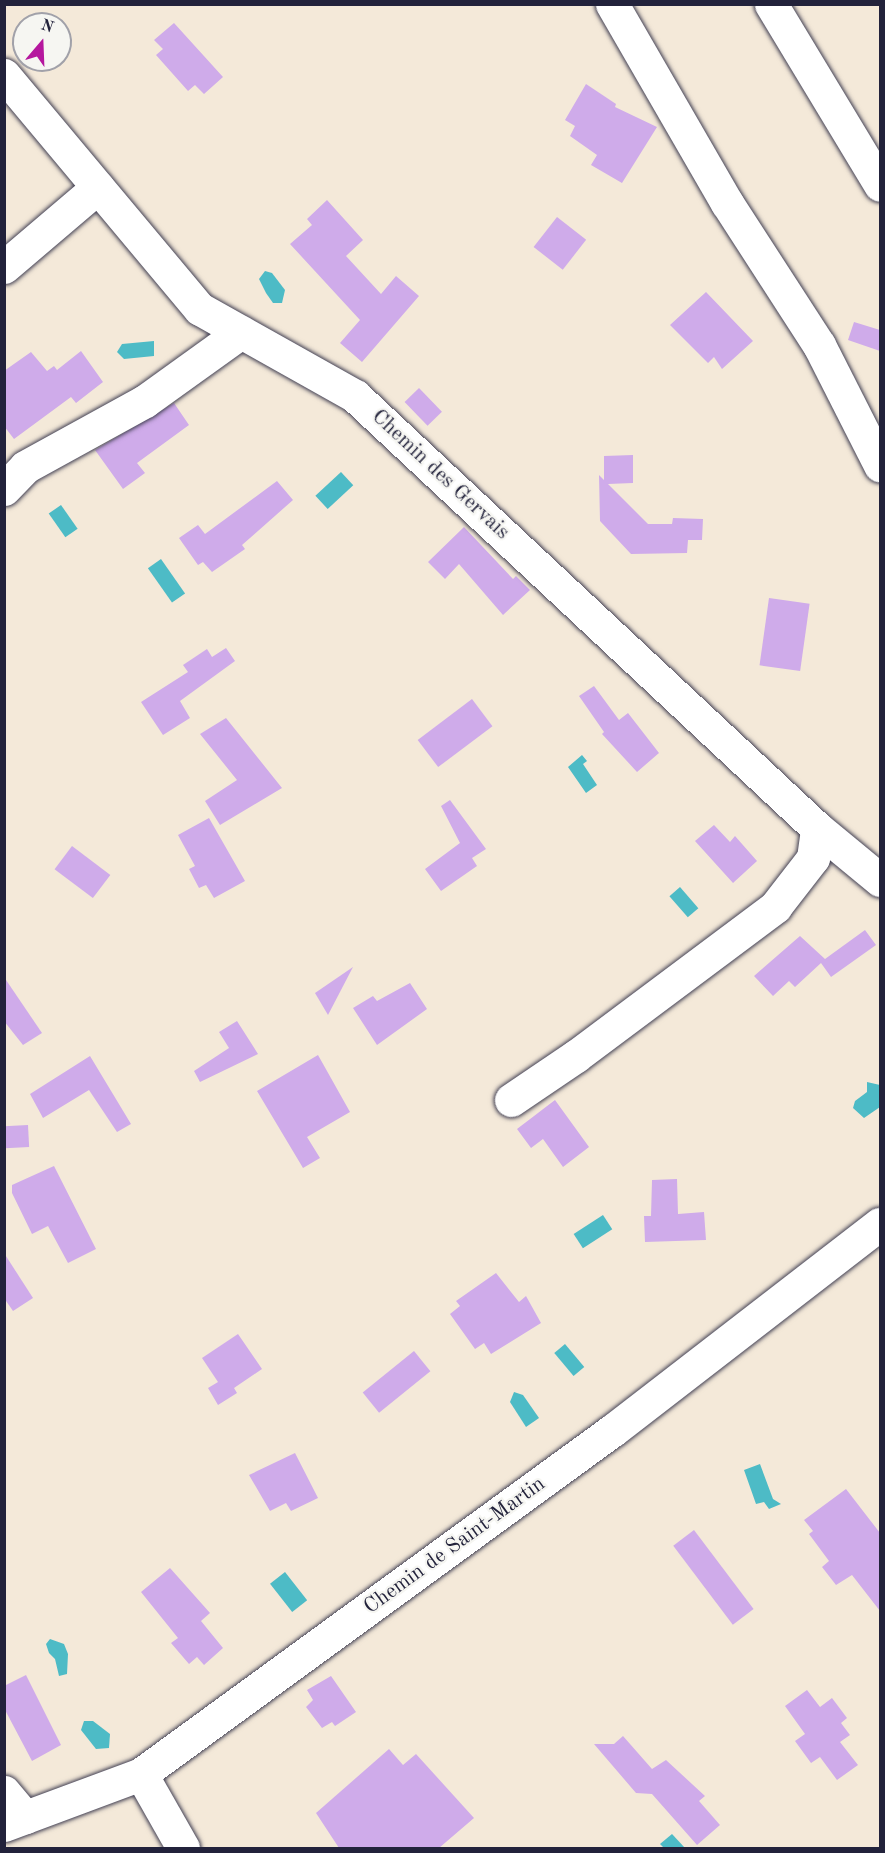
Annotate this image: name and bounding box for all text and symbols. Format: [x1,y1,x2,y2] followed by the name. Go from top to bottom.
[12,12,72,72] north arrow
[39,17,56,36] text: N
[366,405,514,545] street label: Chemin des Gervais
[360,1472,550,1620] street label: Chemin de Saint-Martin

